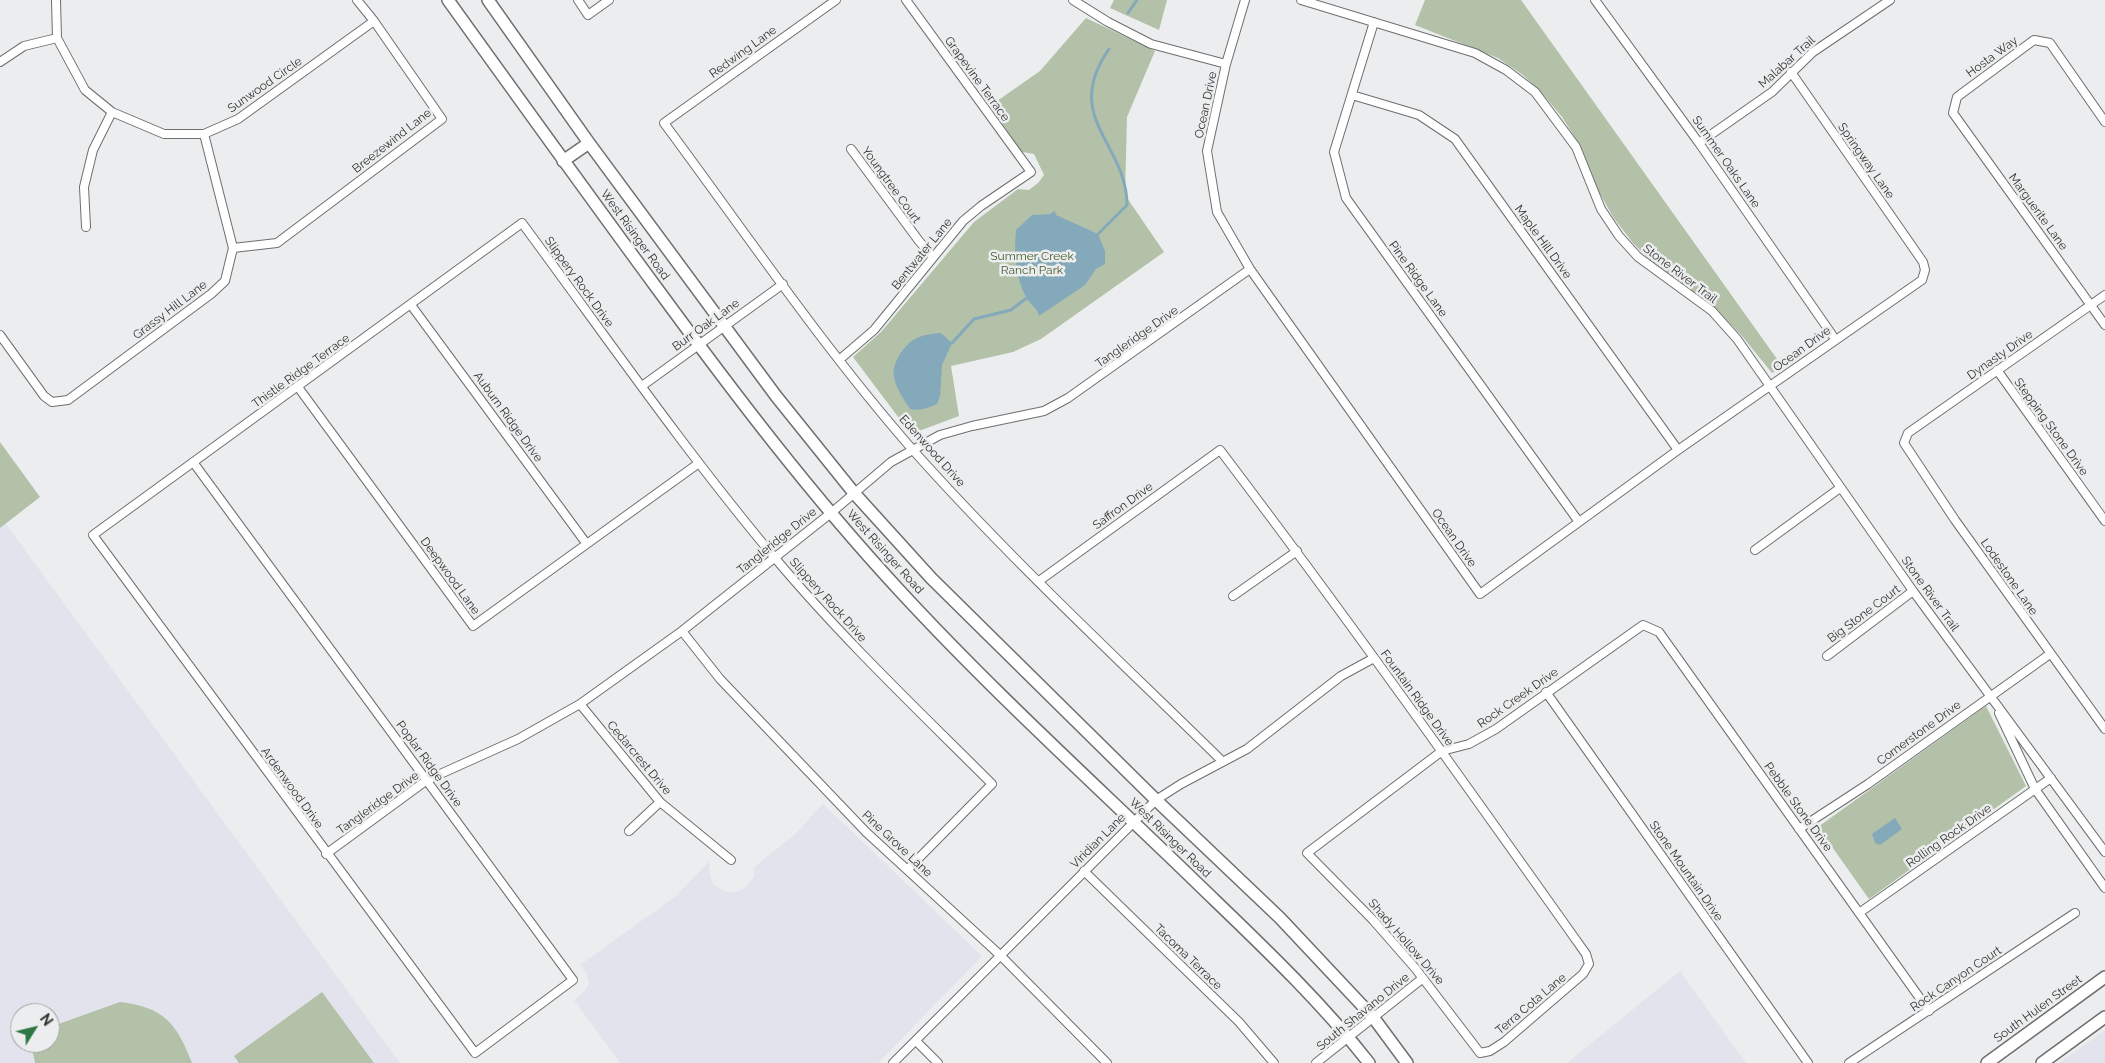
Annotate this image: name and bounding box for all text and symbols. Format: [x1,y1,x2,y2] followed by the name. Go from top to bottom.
[707,23,779,81] street label: Redwing Lane
[1756,33,1818,91] street label: Malabar Trail
[941,34,1013,124] street label: Grapevine Terrace
[1963,34,2021,80] street label: Hosta Way
[225,54,305,116] street label: Sunwood Circle
[1192,70,1220,140] street label: Ocean Drive
[350,106,434,176] street label: Breezewind Lane
[1689,113,1763,211] street label: Summer Oaks Lane
[1835,120,1897,202] street label: Springway Lane
[858,144,924,226] street label: Youngtree Court
[2005,171,2071,253] street label: Marguerite Lane
[597,187,673,283] street label: West Risinger Road
[1511,202,1575,282] street label: Maple Hill Drive
[889,215,955,293] street label: Bentwater Lane
[541,234,617,330] street label: Slippery Rock Drive
[1386,238,1450,320] street label: Pine Ridge Lane
[1640,241,1720,307] street label: Stone River Trail
[990,249,1074,277] park label: Summer Creek Ranch Park
[130,277,210,343] street label: Grassy Hill Lane
[670,296,742,354] street label: Burr Oak Lane
[1093,303,1181,371] street label: Tangleridge Drive
[1770,323,1834,375] street label: Ocean Drive
[1964,327,2036,383] street label: Dynasty Drive
[249,331,353,411] street label: Thistle Ridge Terrace
[470,369,546,465] street label: Auburn Ridge Drive
[2011,375,2091,479] street label: Stepping Stone Drive
[896,412,968,490] street label: Edenwood Drive
[1090,479,1156,533] street label: Saffron Drive
[734,505,820,577] street label: Tangleridge Drive
[1429,506,1479,570] street label: Ocean Drive
[844,507,926,597] street label: West Risinger Road
[417,535,483,617] street label: Deepwood Lane
[1977,536,2041,618] street label: Lodestone Lane
[1898,554,1962,634] street label: Stone River Trail
[786,555,870,645] street label: Slippery Rock Drive
[1825,582,1903,646] street label: Big Stone Court
[1377,647,1457,749] street label: Fountain Ridge Drive
[1475,665,1561,731] street label: Rock Creek Drive
[1874,698,1964,768] street label: Cornerstone Drive
[393,718,465,810] street label: Poplar Ridge Drive
[604,718,674,798] street label: Cedarcrest Drive
[258,745,326,831] street label: Ardenwood Drive
[1761,760,1835,854] street label: Pebble Stone Drive
[334,768,422,838] street label: Tangleridge Drive
[1126,795,1214,881] street label: West Risinger Road
[1904,801,1994,871] street label: Rolling Rock Drive
[859,808,935,880] street label: Pine Grove Lane
[1068,811,1128,871] street label: Viridian Lane
[1646,818,1726,924] street label: Stone Mountain Drive
[1365,896,1447,988] street label: Shady Hollow Drive
[1151,921,1225,993] street label: Tacoma Terrace
[1908,943,2004,1015] street label: Rock Canyon Court
[1314,970,1412,1054] street label: South Shavano Drive
[1493,970,1569,1038] street label: Terra Cota Lane
[1991,972,2085,1046] street label: South Hulen Street
[10,1003,60,1053] north arrow
[37,1011,56,1029] text: N

